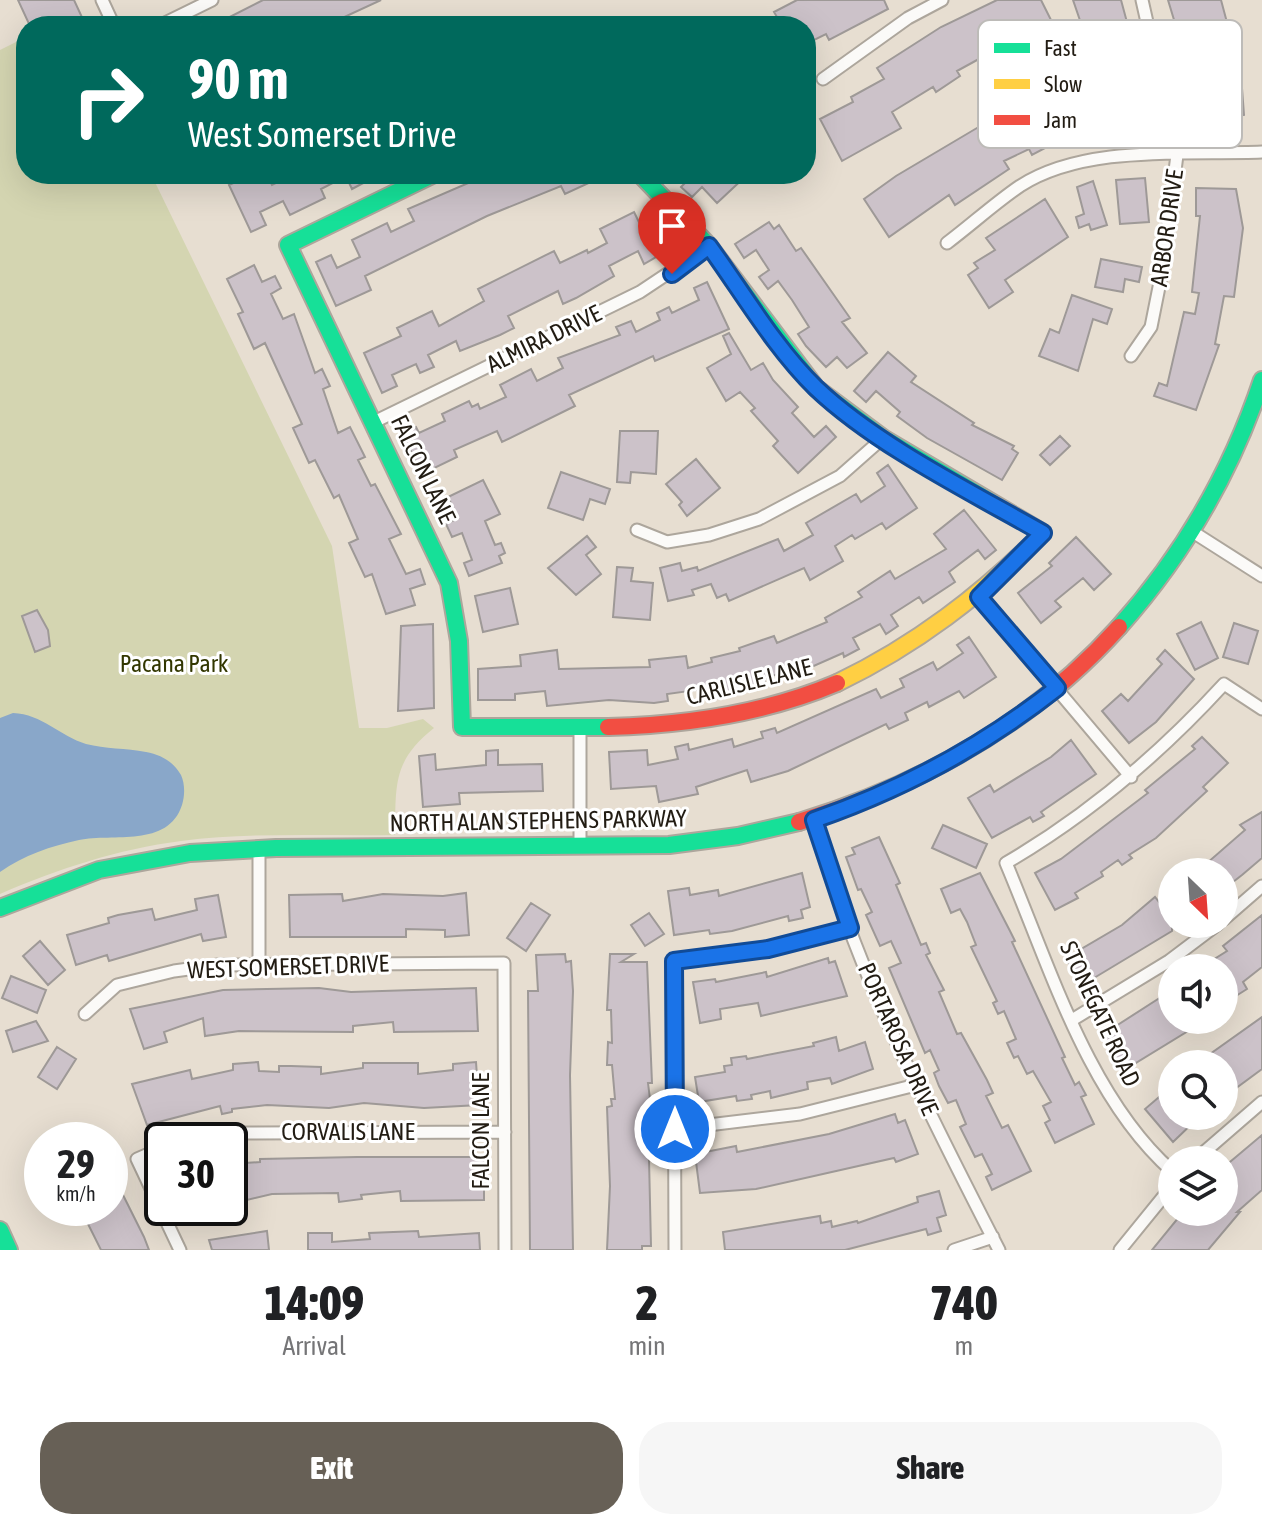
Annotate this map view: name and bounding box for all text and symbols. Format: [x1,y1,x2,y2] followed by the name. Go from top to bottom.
[978,20,1242,148] legend
[1044,35,1077,61] text: Fast
[188,47,289,111] text: 90 m
[56,48,160,152] icon: right
[1044,71,1082,97] text: Slow
[1044,107,1077,133] text: Jam
[188,113,457,155] text: West Somerset Drive
[1145,168,1188,288] street label: ARBOR DRIVE
[638,192,706,274] pin
[650,204,694,248] icon: arrive
[482,299,605,378] street label: ALMIRA DRIVE
[386,410,461,527] street label: FALCON LANE
[120,650,229,677] park label: Pacana Park
[683,653,814,710] street label: CARLISLE LANE
[389,804,687,837] street label: NORTH ALAN STEPHENS PARKWAY
[1158,858,1238,938] north arrow
[1158,858,1238,1226] map controls
[1055,937,1146,1091] street label: STONEGATE ROAD
[187,949,389,984] street label: WEST SOMERSET DRIVE
[1158,954,1238,1034] button: sound
[853,959,944,1119] street label: PORTAROSA DRIVE
[1158,1050,1238,1130] button: search
[467,1073,494,1189] street label: FALCON LANE
[633,1087,717,1171] position arrow
[281,1118,415,1145] street label: CORVALIS LANE
[144,1122,248,1226] speed limit sign: 30
[57,1141,95,1186] text: 29
[1158,1146,1238,1226] button: layers
[56,1182,96,1205] text: km/h
[264,1275,364,1330] text: 14:09
[636,1275,658,1330] text: 2
[930,1275,998,1330] text: 740
[282,1331,346,1361] text: Arrival
[628,1331,666,1361] text: min
[954,1331,973,1361] text: m
[40,1422,623,1514] button: Exit
[639,1422,1222,1514] button: Share

